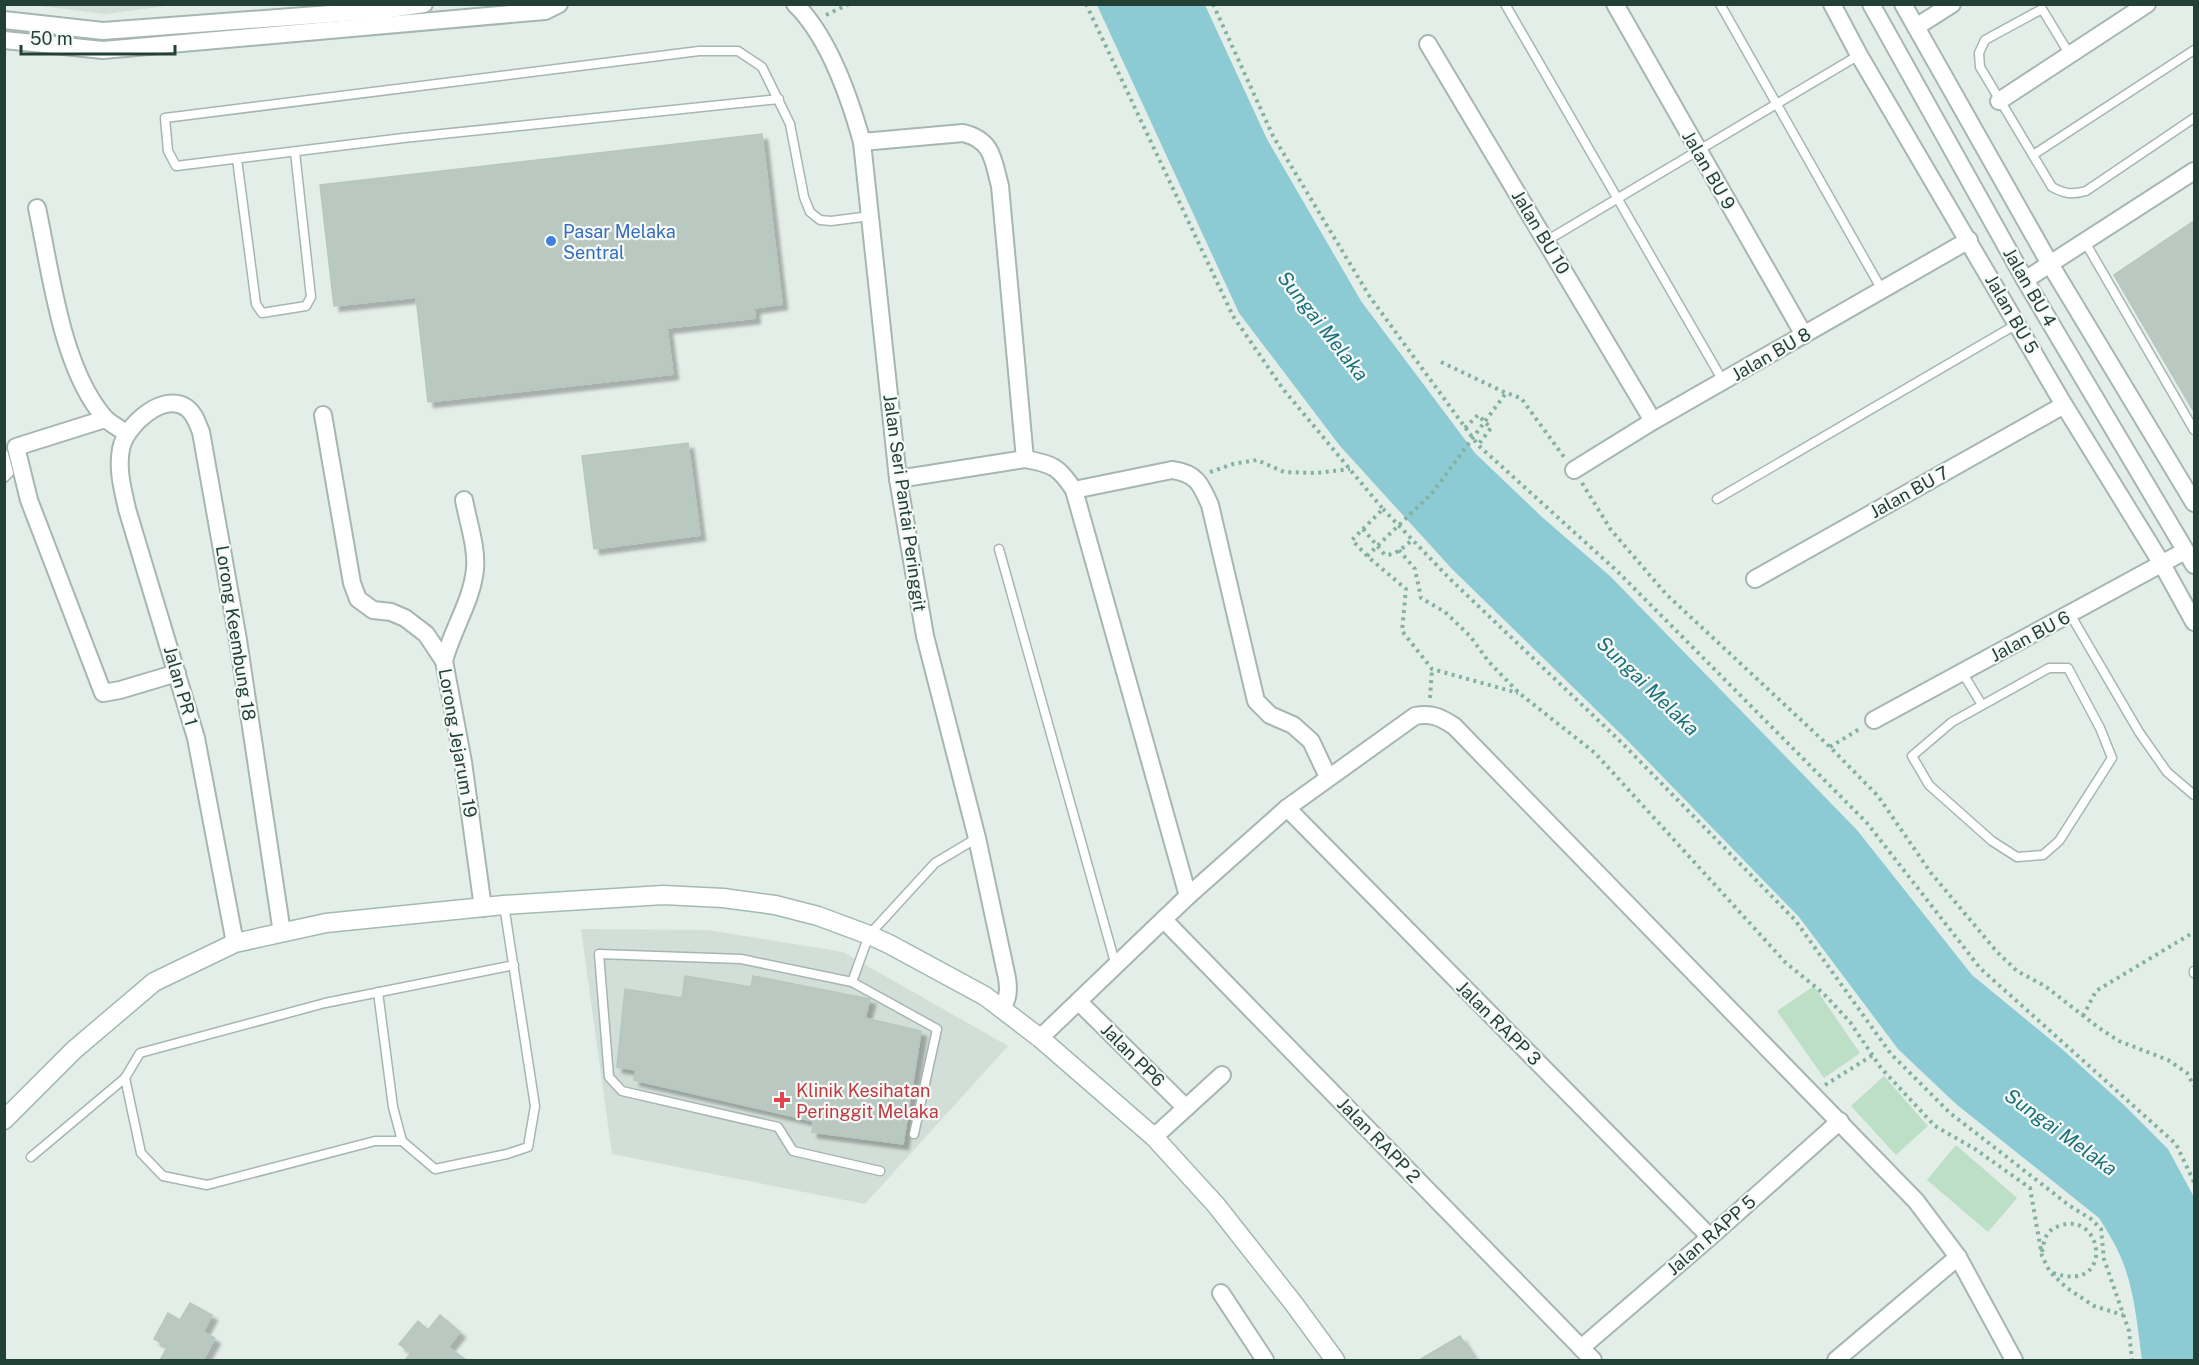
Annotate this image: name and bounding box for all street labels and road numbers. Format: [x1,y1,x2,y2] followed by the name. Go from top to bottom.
[1678,127,1740,213] street label: Jalan BU 9
[1508,186,1574,278] street label: Jalan BU 10
[1999,244,2061,330] street label: Jalan BU 4
[1981,271,2043,357] street label: Jalan BU 5
[1728,323,1814,385] street label: Jalan BU 8
[879,393,931,613] street label: Jalan Seri Pantai Peringgit
[1866,462,1952,522] street label: Jalan BU 7
[212,544,260,722] street label: Lorong Keembung 18
[1987,606,2073,666] street label: Jalan BU 6
[160,644,202,728] street label: Jalan PR 1
[435,667,481,819] street label: Lorong Jejarum 19
[1452,976,1546,1070] street label: Jalan RAPP 3
[1097,1019,1169,1091] street label: Jalan PP6
[1333,1093,1425,1187] street label: Jalan RAPP 2
[1662,1191,1760,1279] street label: Jalan RAPP 5

